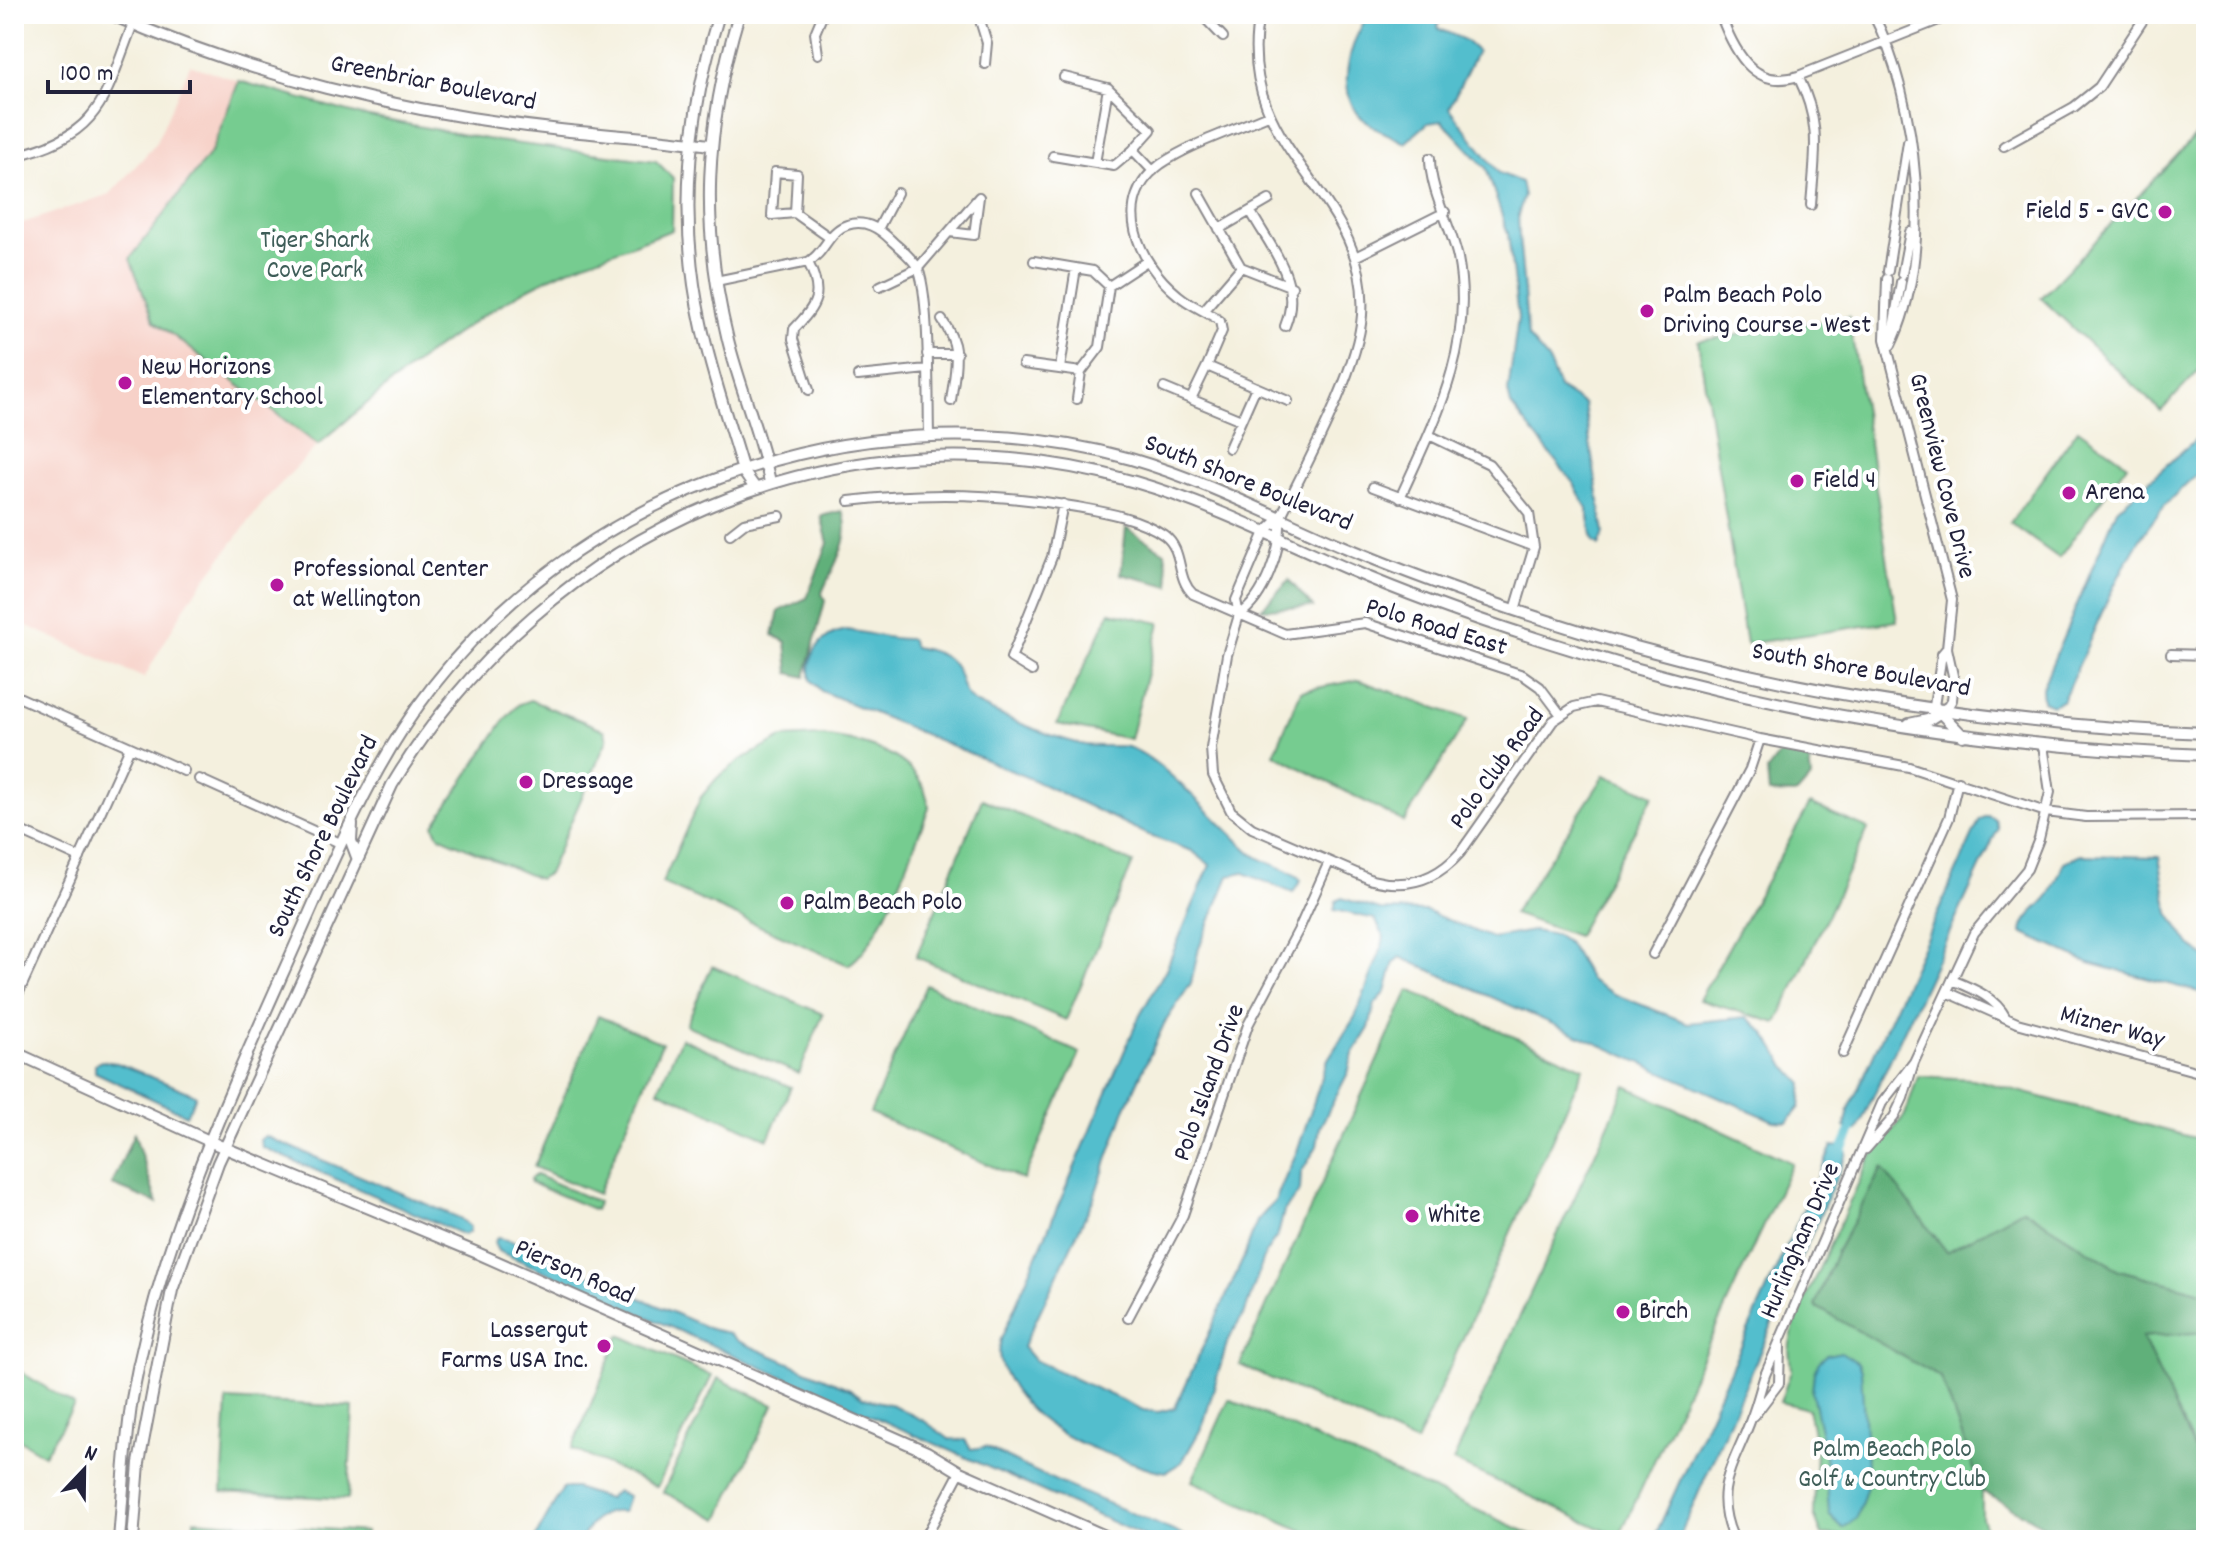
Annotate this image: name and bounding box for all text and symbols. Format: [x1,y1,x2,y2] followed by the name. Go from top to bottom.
[48,44,190,94] scale bar
[327,46,539,122] street label: Greenbriar Boulevard
[60,58,113,92] text: 100 m
[2026,194,2149,231] place label: Field 5 - GVC
[2156,203,2174,221] marker: Field 5 - GVC
[260,223,370,290] park label: Tiger Shark Cove Park
[1663,278,1872,345] place label: Palm Beach Polo Driving Course - West
[1638,302,1656,320] marker: Palm Beach Polo Driving Course - West
[141,350,323,417] place label: New Horizons Elementary School
[1898,370,1984,582] street label: Greenview Cove Drive
[116,374,134,392] marker: New Horizons Elementary School
[1138,425,1358,543] street label: South Shore Boulevard
[1813,463,1876,500] place label: Field 4
[1788,472,1806,490] marker: Field 4
[2085,475,2145,512] place label: Arena
[2060,484,2078,502] marker: Arena
[293,552,489,619] place label: Professional Center at Wellington
[268,576,286,594] marker: Professional Center at Wellington
[1361,589,1512,667] street label: Polo Road East
[1749,634,1973,708] street label: South Shore Boulevard
[1441,700,1555,838] street label: Polo Club Road
[259,729,389,945] street label: South Shore Boulevard
[542,764,633,801] place label: Dressage
[517,773,535,791] marker: Dressage
[803,885,962,922] place label: Palm Beach Polo
[778,894,796,912] marker: Palm Beach Polo
[2056,996,2169,1060] street label: Mizner Way
[1164,999,1256,1167] street label: Polo Island Drive
[1751,1157,1851,1325] street label: Hurlingham Drive
[1428,1198,1481,1235] place label: White
[1403,1207,1421,1225] marker: White
[509,1230,639,1316] street label: Pierson Road
[1639,1294,1688,1331] place label: Birch
[1614,1303,1632,1321] marker: Birch
[441,1313,588,1380] place label: Lassergut Farms USA Inc.
[595,1337,613,1355] marker: Lassergut Farms USA Inc.
[44,1430,124,1510] north arrow
[1798,1432,1986,1499] park label: Palm Beach Polo Golf & Country Club
[79,1438,101,1471] text: N

